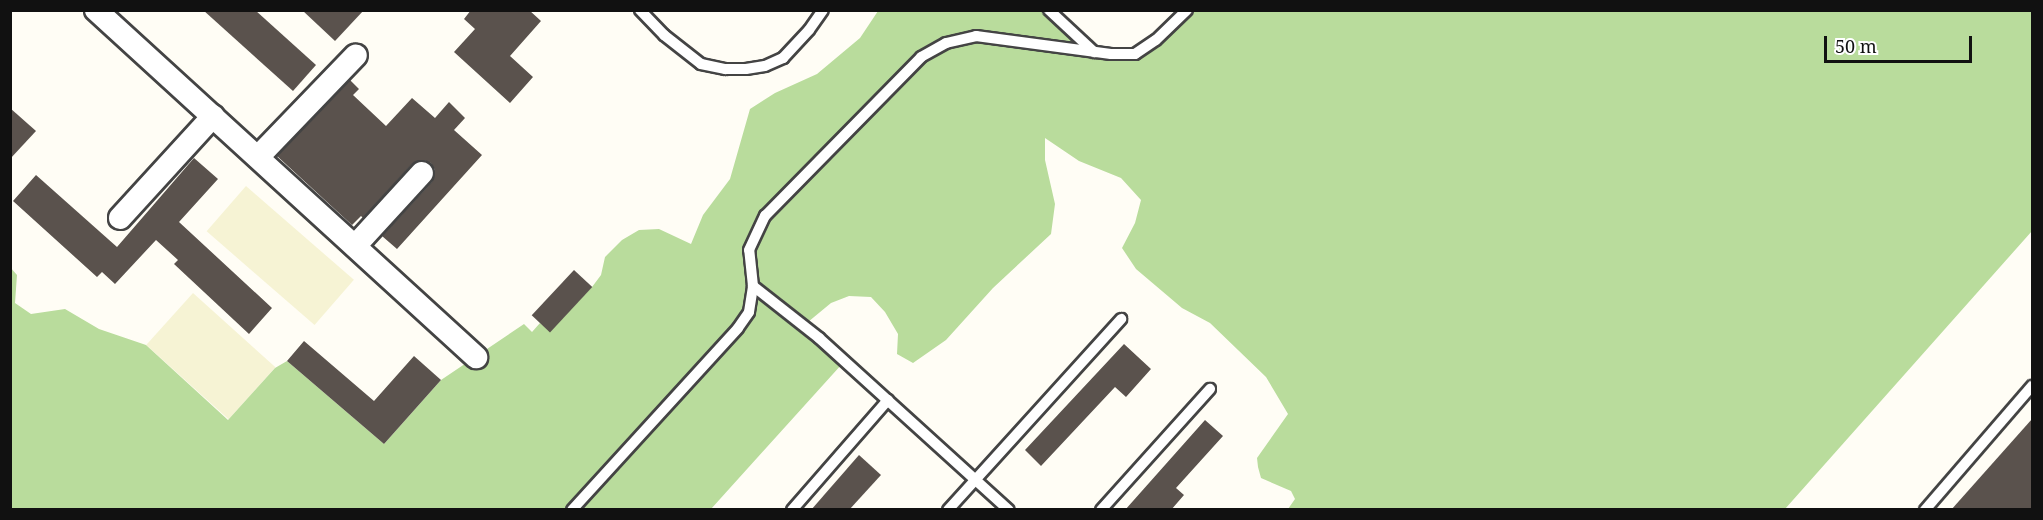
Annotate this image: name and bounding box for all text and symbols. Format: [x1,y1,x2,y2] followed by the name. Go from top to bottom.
[1827,24,1976,62] scale bar
[1835,34,1877,58] text: 50 m

